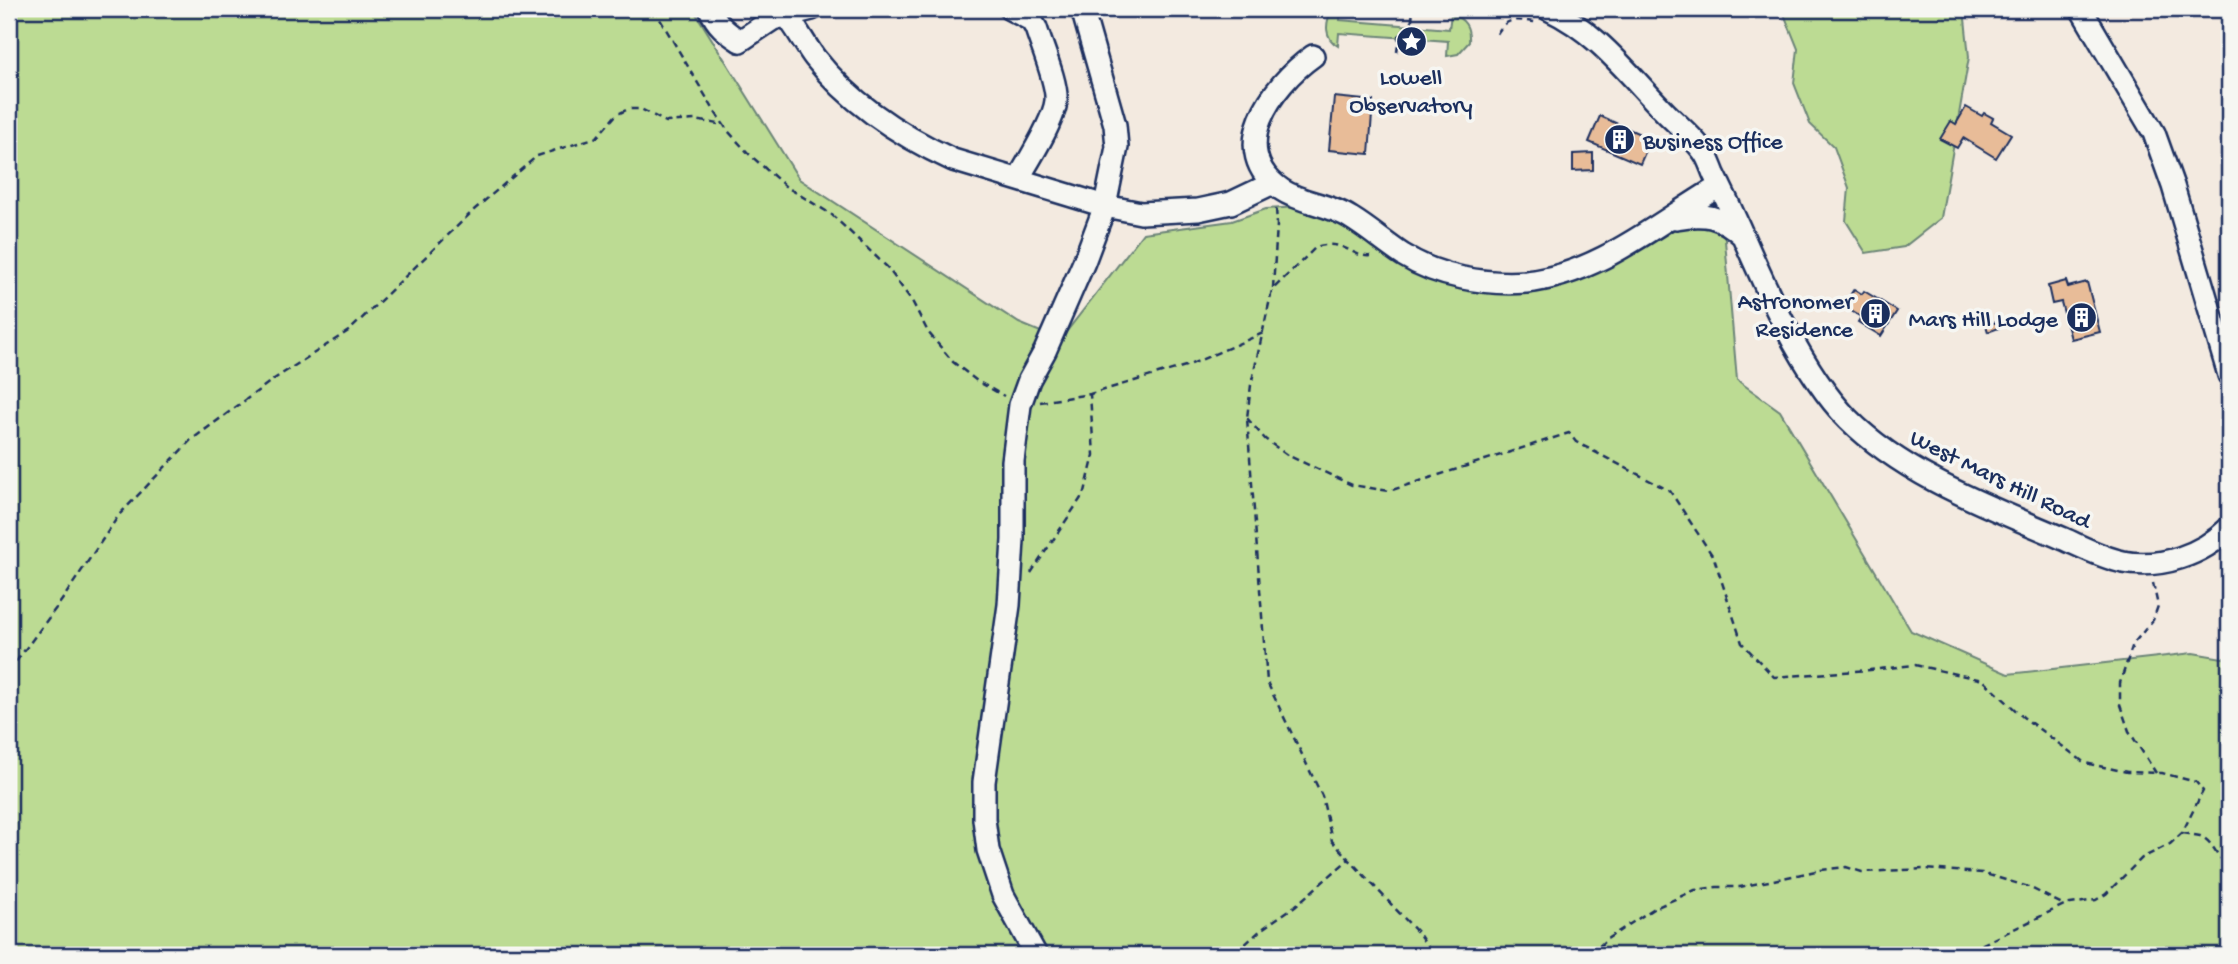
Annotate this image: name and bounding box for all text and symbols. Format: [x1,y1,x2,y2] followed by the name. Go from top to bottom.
[1394,25,1428,59] place icon: Lowell Observatory
[1349,65,1473,122] place label: Lowell Observatory
[1603,123,1637,157] building icon: Business Office
[1642,129,1783,158] place label: Business Office
[1737,289,1855,346] place label: Astronomer Residence
[1859,297,1893,331] building icon: Astronomer Residence
[2064,301,2098,335] building icon: Mars Hill Lodge
[1909,307,2059,336] place label: Mars Hill Lodge
[1904,425,2096,538] street label: West Mars Hill Road

